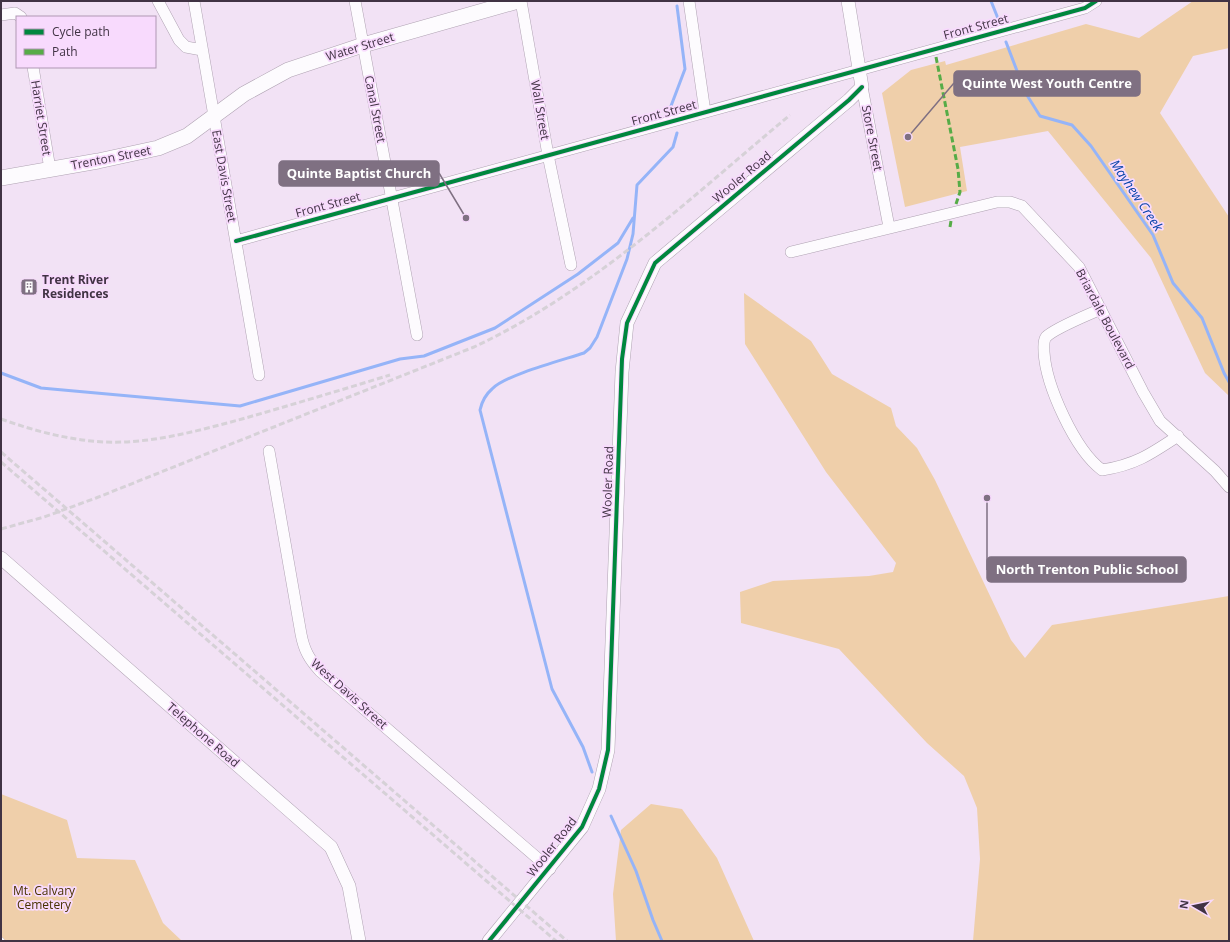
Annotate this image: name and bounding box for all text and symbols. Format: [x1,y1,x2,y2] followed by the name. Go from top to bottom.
[942,10,1010,43] street label: Front Street
[16,16,156,68] legend
[52,23,110,40] text: Cycle path
[324,28,396,65] street label: Water Street
[52,43,78,60] text: Path
[954,71,1140,96] callout: Quinte West Youth Centre
[361,74,390,144] street label: Canal Street
[962,74,1132,92] text: Quinte West Youth Centre
[27,79,56,157] street label: Harriet Street
[527,79,554,141] street label: Wall Street
[630,96,698,129] street label: Front Street
[858,104,887,172] street label: Store Street
[208,129,241,223] street label: East Davis Street
[69,141,152,174] street label: Trenton Street
[709,147,775,206] street label: Wooler Road
[1106,156,1168,235] water label: Mayhew Creek
[279,161,439,186] callout: Quinte Baptist Church
[287,164,431,182] text: Quinte Baptist Church
[294,188,362,221] street label: Front Street
[1072,266,1139,372] street label: Briardale Boulevard
[42,271,109,302] place label: Trent River Residences
[19,277,39,297] building icon: Trent River Residences
[598,446,617,518] street label: Wooler Road
[987,557,1186,582] callout: North Trenton Public School
[996,560,1178,578] text: North Trenton Public School
[307,655,391,733] street label: West Davis Street
[163,698,243,771] street label: Telephone Road
[523,813,580,880] street label: Wooler Road
[13,882,76,913] park label: Mt. Calvary Cemetery
[1174,886,1214,926] north arrow
[1176,899,1192,910] text: N

